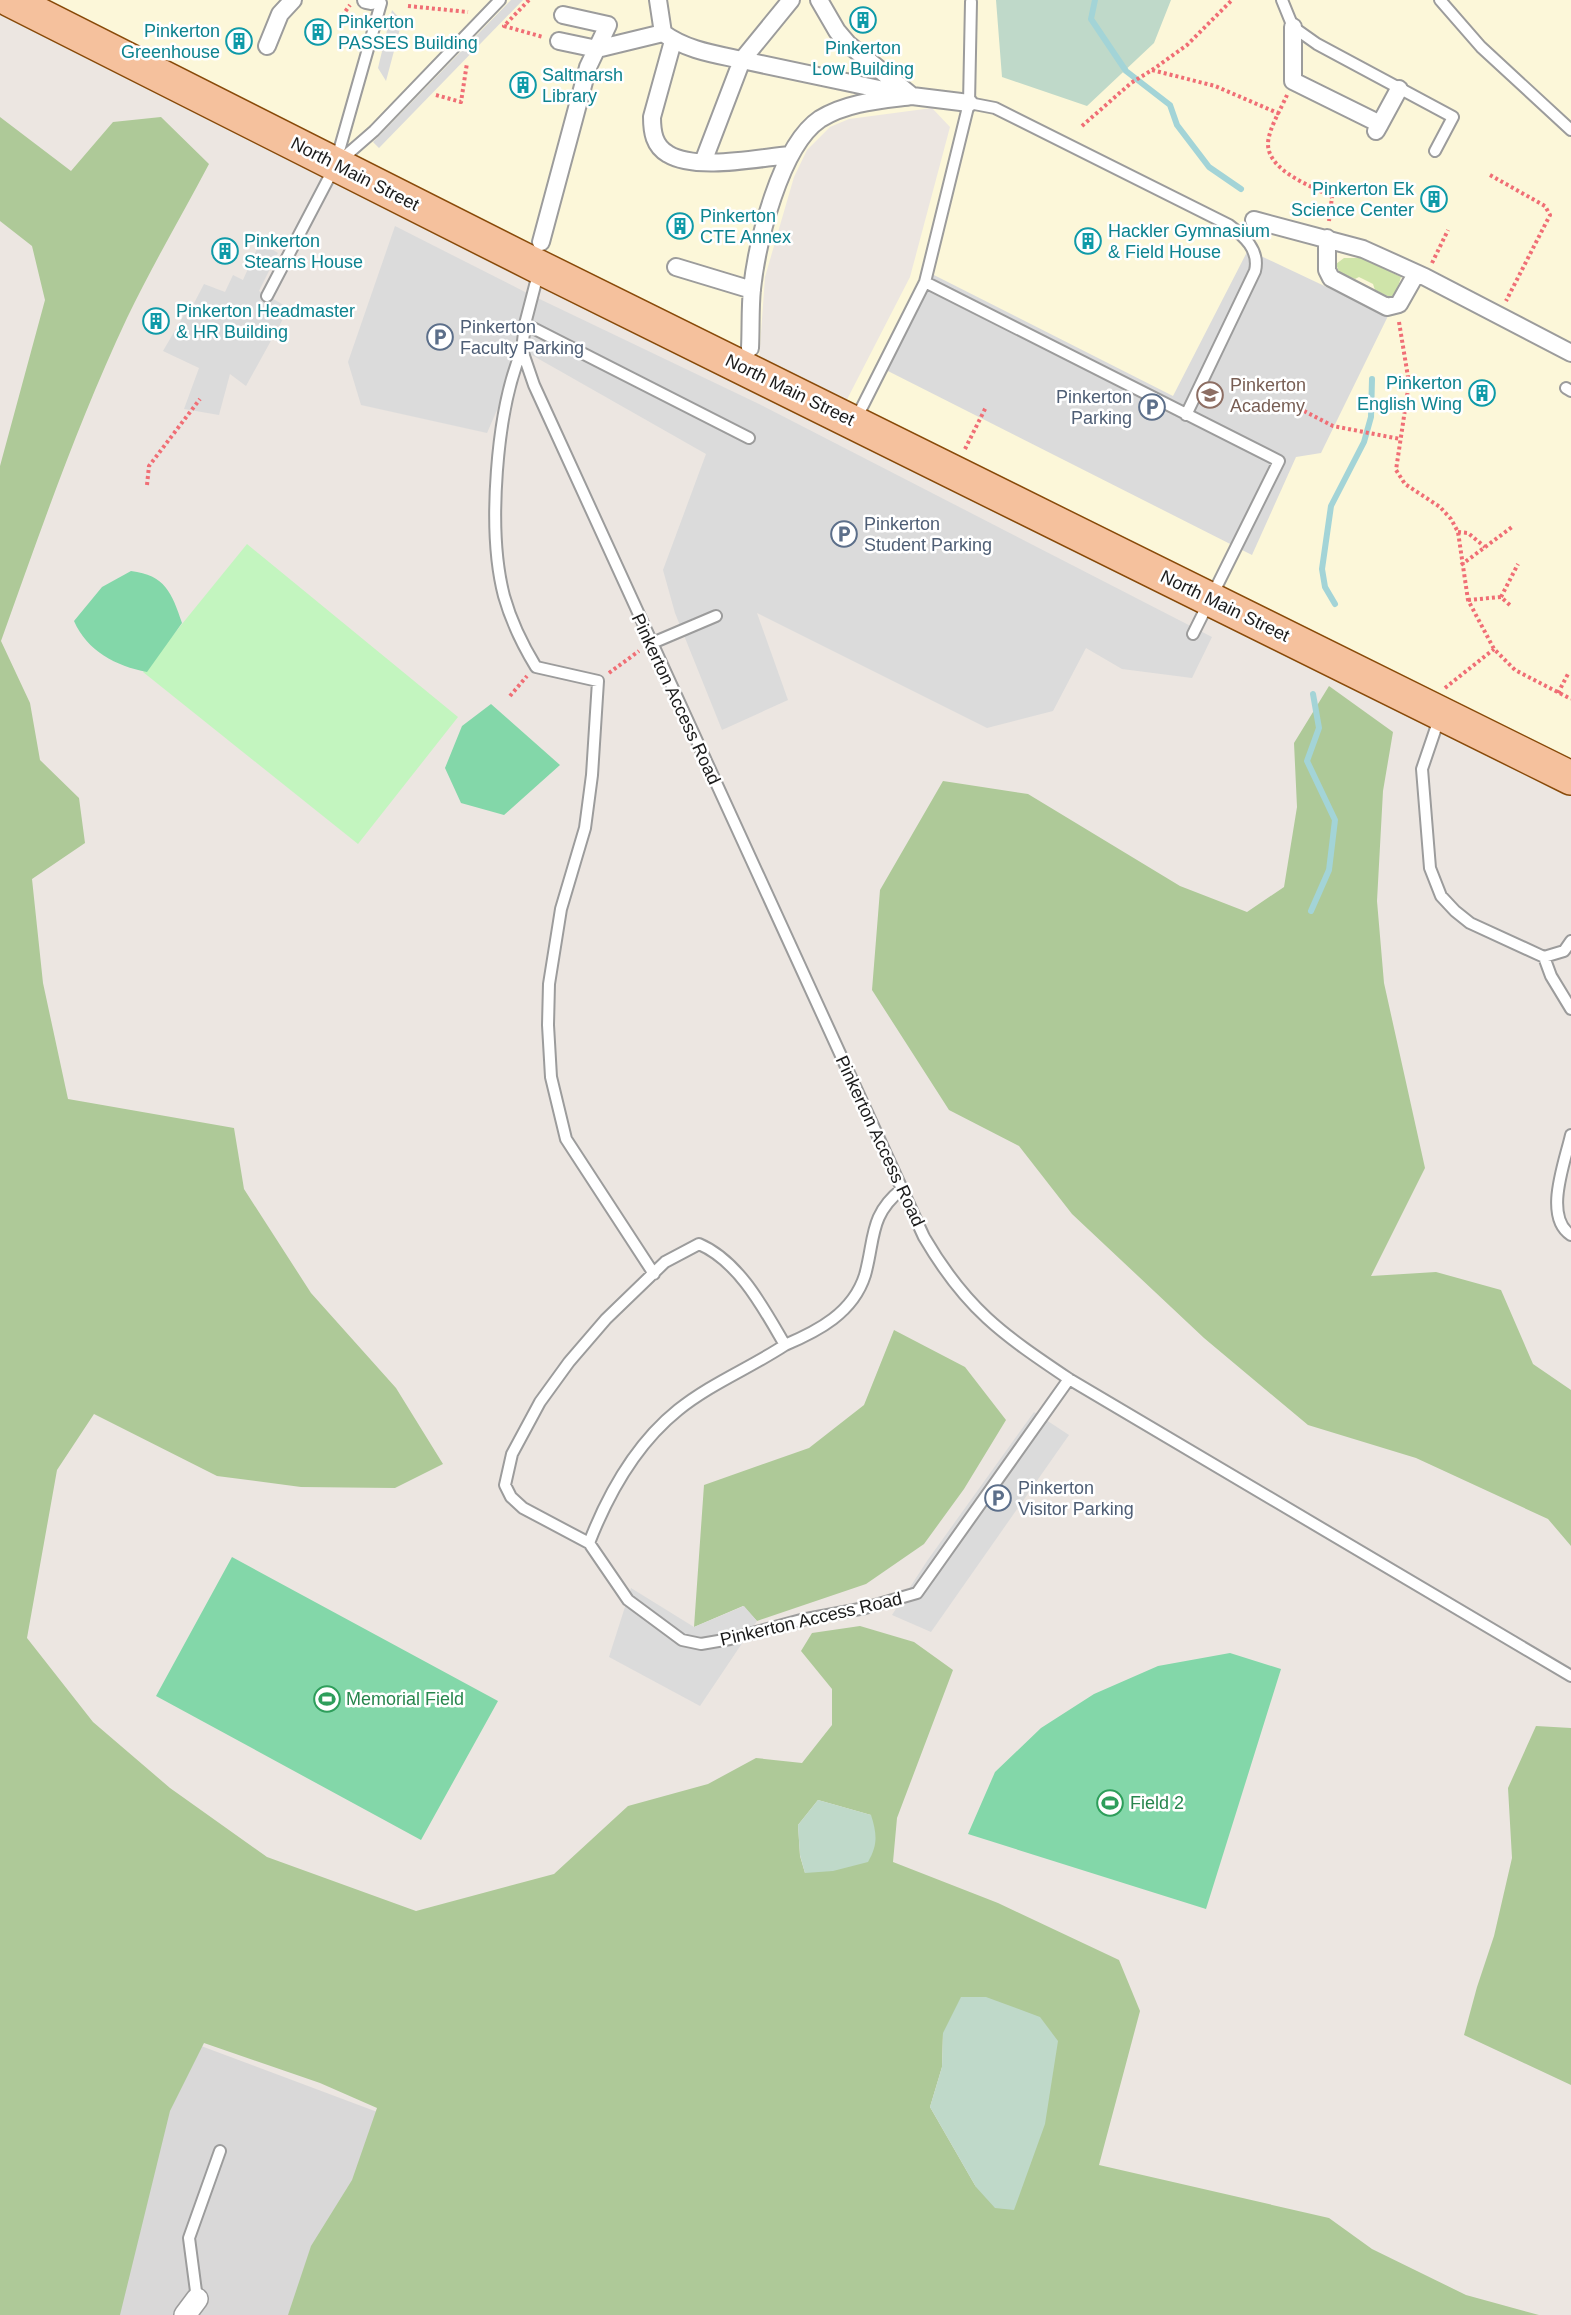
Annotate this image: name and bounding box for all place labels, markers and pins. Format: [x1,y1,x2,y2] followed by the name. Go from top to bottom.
[848,5,878,35] building icon: Pinkerton Low Building
[338,12,478,53] place label: Pinkerton PASSES Building
[303,17,333,47] building icon: Pinkerton PASSES Building
[121,21,220,62] place label: Pinkerton Greenhouse
[224,26,254,56] building icon: Pinkerton Greenhouse
[812,38,914,79] place label: Pinkerton Low Building
[542,65,623,106] place label: Saltmarsh Library
[508,70,538,100] building icon: Saltmarsh Library
[1291,179,1415,220] place label: Pinkerton Ek Science Center
[1419,184,1449,214] building icon: Pinkerton Ek Science Center
[700,206,791,247] place label: Pinkerton CTE Annex
[665,211,695,241] building icon: Pinkerton CTE Annex
[1108,221,1270,262] place label: Hackler Gymnasium & Field House
[1073,226,1103,256] building icon: Hackler Gymnasium & Field House
[244,231,363,272] place label: Pinkerton Stearns House
[210,236,240,266] building icon: Pinkerton Stearns House
[176,301,355,342] place label: Pinkerton Headmaster & HR Building
[141,306,171,336] building icon: Pinkerton Headmaster & HR Building
[460,317,584,358] place label: Pinkerton Faculty Parking
[425,322,455,352] parking icon: Pinkerton Faculty Parking
[1357,373,1462,414] place label: Pinkerton English Wing
[1230,375,1306,416] place label: Pinkerton Academy
[1467,378,1497,408] building icon: Pinkerton English Wing
[1195,380,1225,410] school or university icon: Pinkerton Academy
[1056,387,1132,428] place label: Pinkerton Parking
[1137,392,1167,422] parking icon: Pinkerton Parking
[864,514,992,555] place label: Pinkerton Student Parking
[829,519,859,549] parking icon: Pinkerton Student Parking
[1018,1478,1134,1519] place label: Pinkerton Visitor Parking
[983,1483,1013,1513] parking icon: Pinkerton Visitor Parking
[312,1684,342,1714] sports icon: Memorial Field
[346,1689,464,1709] place label: Memorial Field
[1095,1788,1125,1818] sports icon: Field 2
[1130,1793,1184,1813] place label: Field 2

